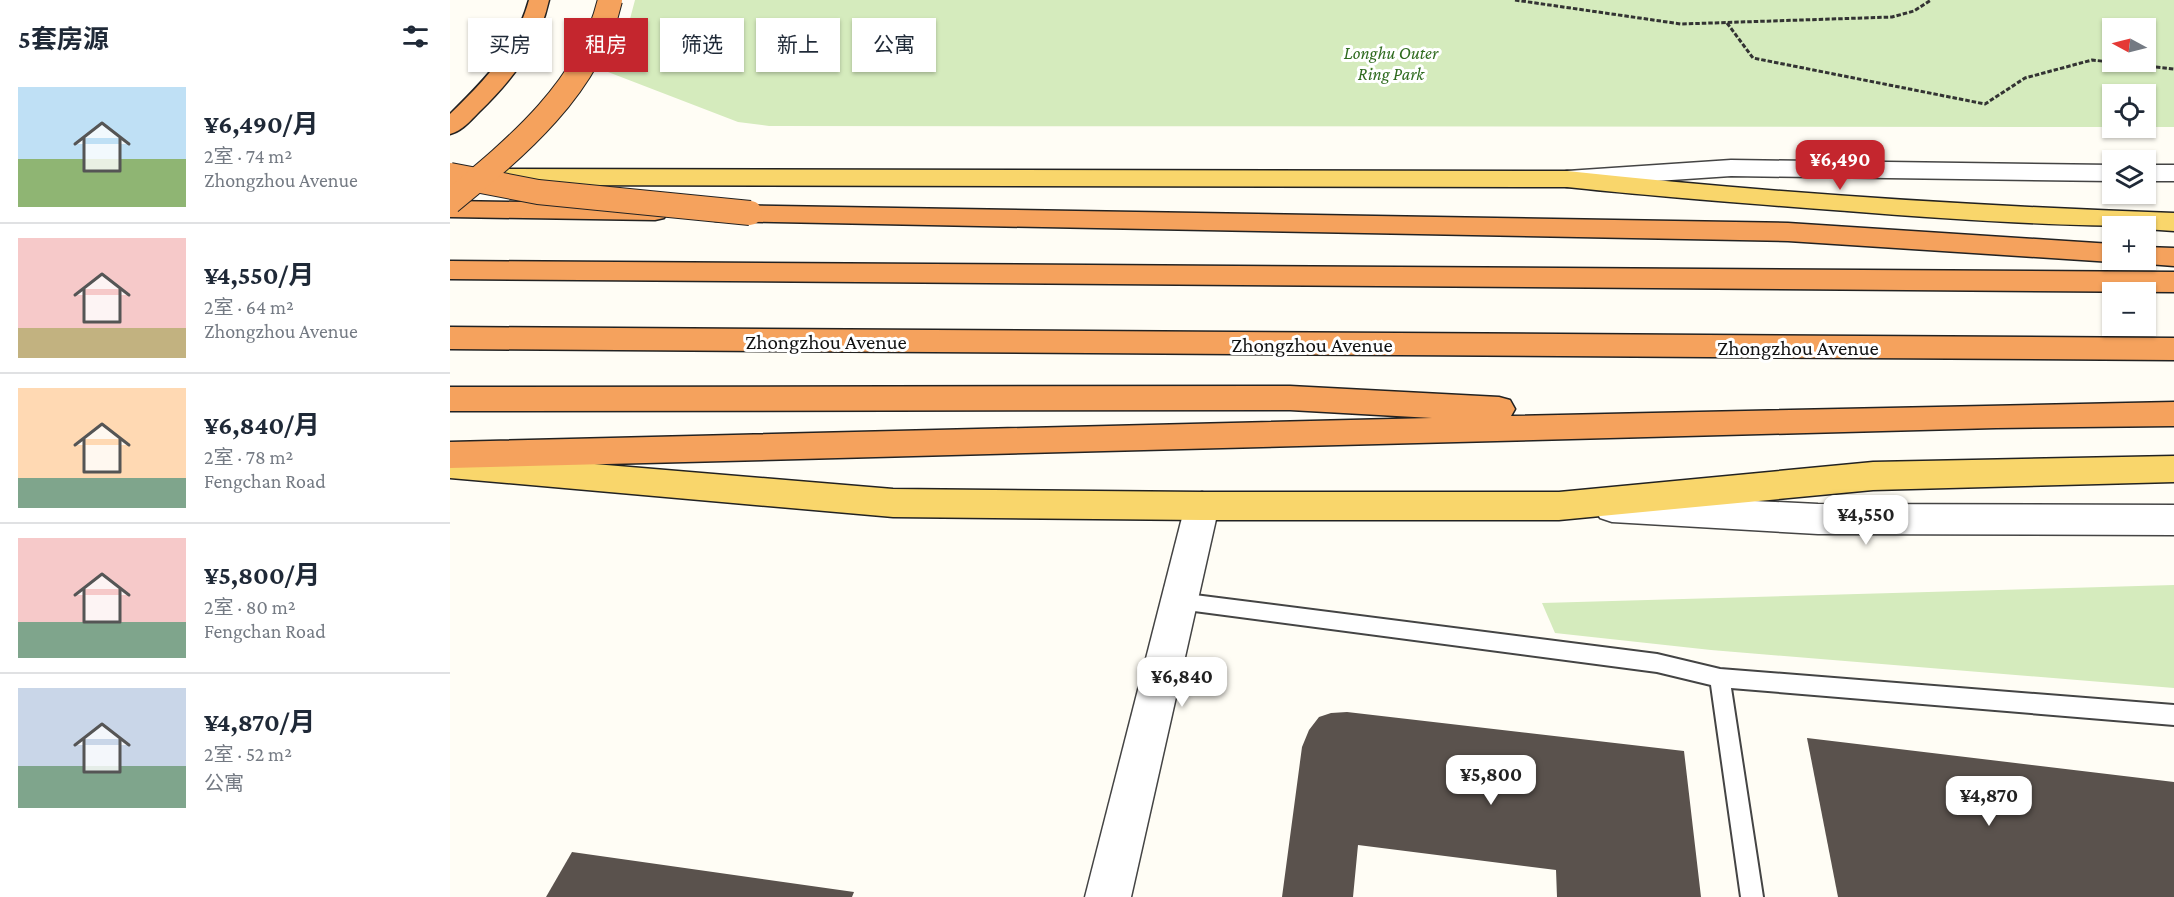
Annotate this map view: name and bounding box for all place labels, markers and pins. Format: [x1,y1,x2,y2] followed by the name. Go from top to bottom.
[1791,140,1889,191] pin: ¥6,490
[1817,495,1915,546] pin: ¥4,550
[1133,657,1231,708] pin: ¥6,840
[1442,755,1540,806] pin: ¥5,800
[1940,776,2038,827] pin: ¥4,870

